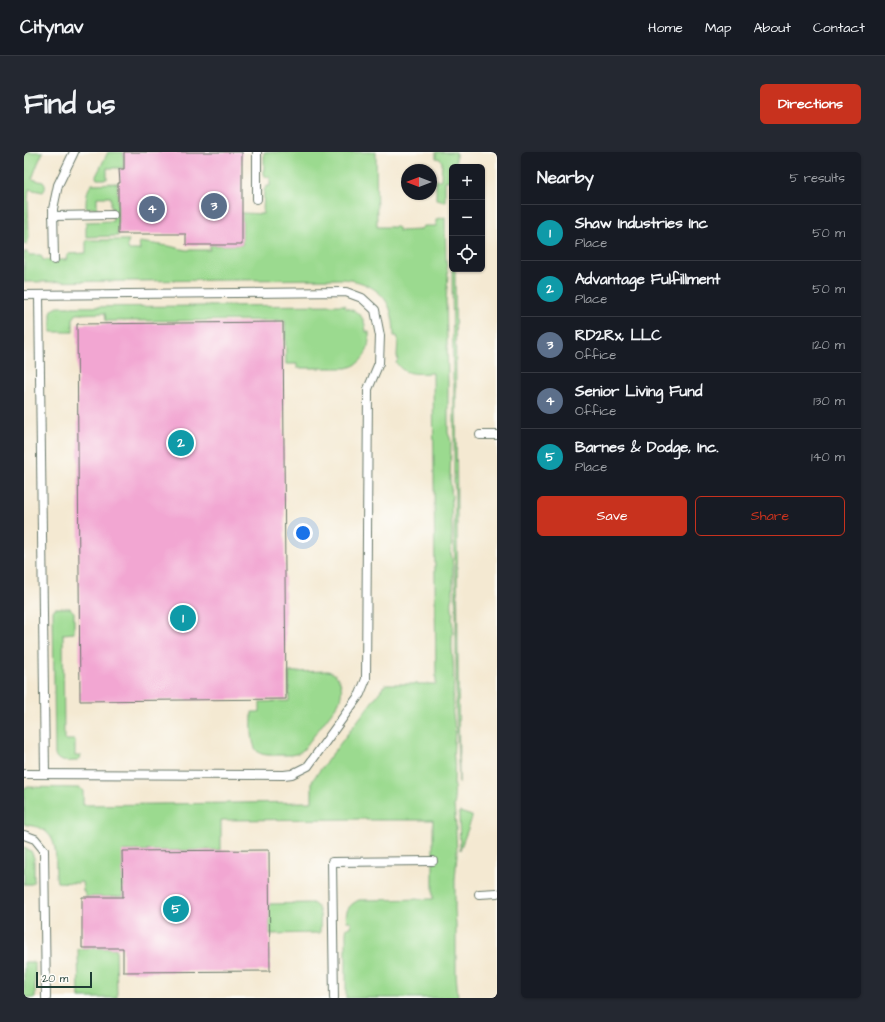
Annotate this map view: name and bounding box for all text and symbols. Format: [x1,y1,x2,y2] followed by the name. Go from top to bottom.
[20,14,83,41] text: Citynav
[648,18,683,38] text: Home
[705,18,731,38] text: Map
[753,18,791,38] text: About
[813,18,865,38] text: Contact
[760,84,861,124] button: Directions
[24,85,115,124] text: Find us
[401,164,437,200] north arrow
[449,164,485,272] map controls
[449,164,485,200] button: +
[537,166,594,190] text: Nearby
[789,169,845,187] text: 5 results
[201,191,227,221] pin: 3
[139,194,165,224] pin: 4
[449,200,485,236] button: −
[575,213,708,234] text: Shaw Industries Inc
[549,224,551,242] text: 1
[812,224,845,242] text: 50 m
[575,234,607,252] text: Place
[449,236,485,272] button: locate
[575,269,720,290] text: Advantage Fulfillment
[546,280,554,298] text: 2
[812,280,845,298] text: 50 m
[575,290,607,308] text: Place
[575,325,662,346] text: RD2Rx, LLC
[547,336,553,354] text: 3
[812,336,845,354] text: 120 m
[575,346,616,364] text: Office
[575,381,702,402] text: Senior Living Fund
[546,392,554,410] text: 4
[813,392,845,410] text: 130 m
[575,402,616,420] text: Office
[168,428,194,458] pin: 2
[575,437,719,458] text: Barnes & Dodge, Inc.
[545,448,555,466] text: 5
[811,448,845,466] text: 140 m
[575,458,607,476] text: Place
[537,496,687,536] button: Save
[695,496,845,536] button: Share
[293,523,313,543] your location
[170,603,196,633] pin: 1
[163,894,189,924] pin: 5
[36,970,92,989] scale bar
[42,971,68,986] text: 20 m

